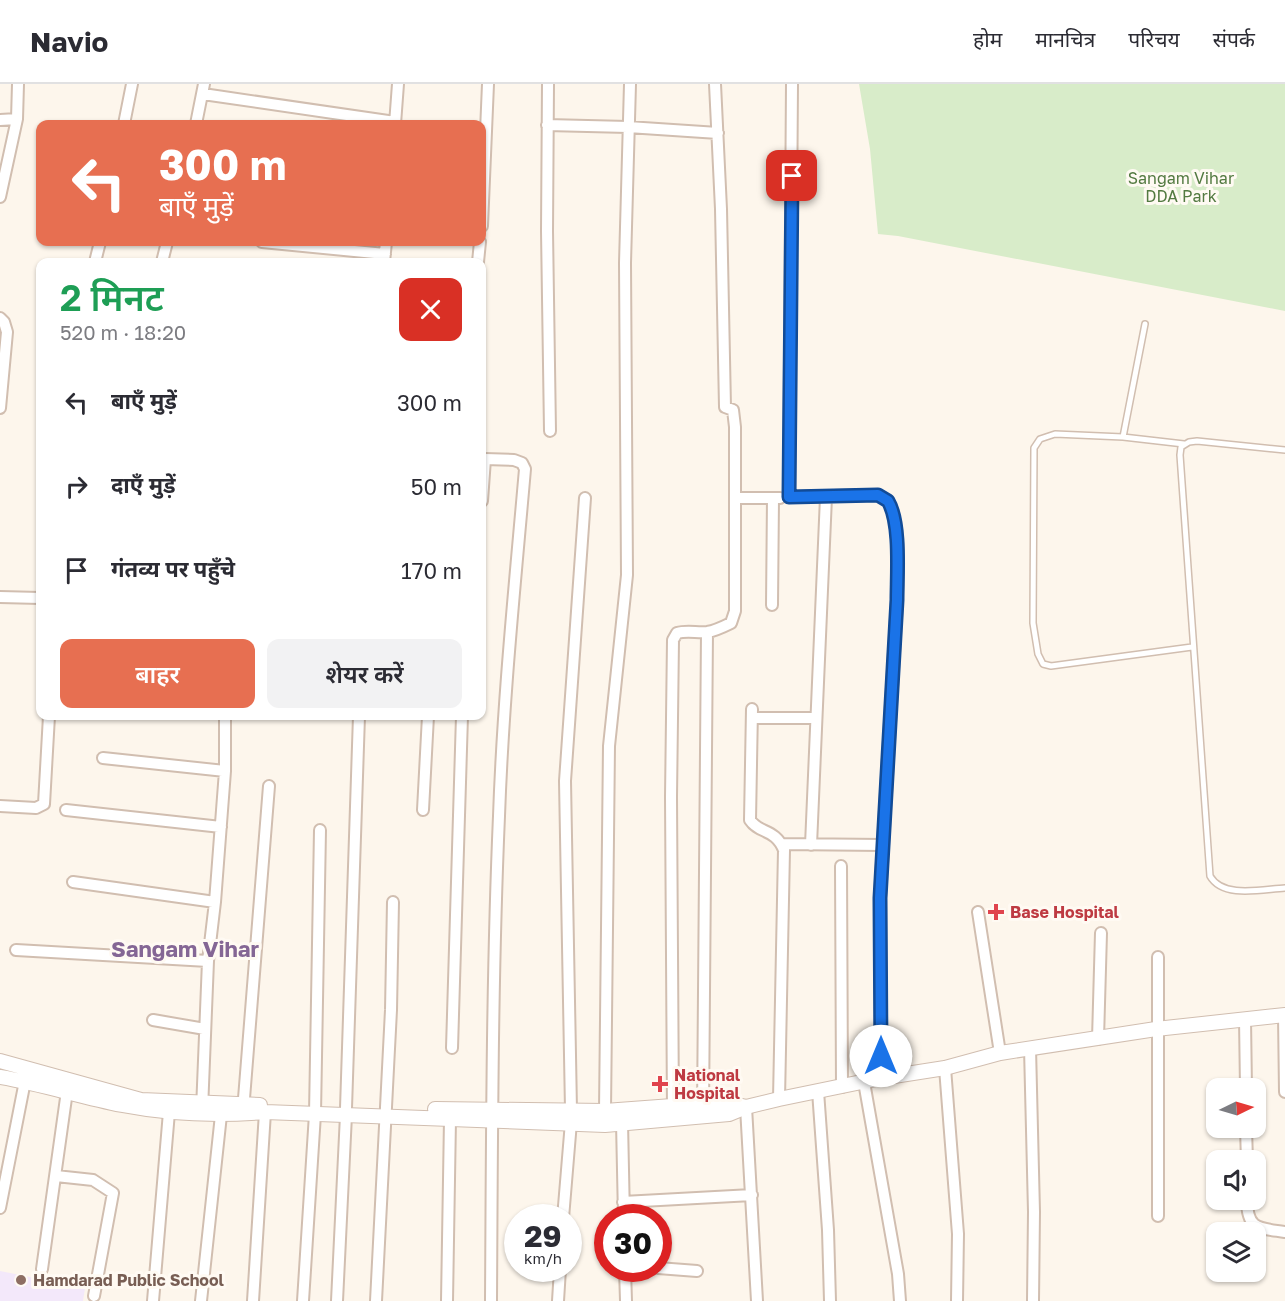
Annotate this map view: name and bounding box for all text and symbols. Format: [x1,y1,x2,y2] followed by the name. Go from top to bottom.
[30,25,108,58] text: Navio
[973,26,1002,52] text: होम
[1035,26,1095,52] text: मानचित्र
[1128,26,1180,52] text: परिचय
[1213,26,1255,52] text: संपर्क
[159,139,286,189] text: 300 m
[60,144,138,222] icon: left
[766,150,817,201] pin
[775,159,808,192] icon: arrive
[1128,168,1234,206] park label: Sangam Vihar DDA Park
[159,190,234,222] text: बाएँ मुड़ें
[60,276,164,319] text: 2 मिनट
[399,278,462,341] button: close
[60,320,186,344] text: 520 m · 18:20
[60,386,93,419] icon: left
[111,387,177,414] text: बाएँ मुड़ें
[397,389,462,416] text: 300 m
[60,470,93,503] icon: right
[111,471,176,498] text: दाएँ मुड़ें
[411,473,462,500] text: 50 m
[60,554,93,587] icon: arrive
[111,555,235,582] text: गंतव्य पर पहुँचे
[401,557,462,584] text: 170 m
[60,639,255,708] button: बाहर
[267,639,462,708] button: शेयर करें
[1010,902,1120,922] place label: Base Hospital
[987,903,1005,921] marker: Base Hospital
[111,935,259,962] district label: Sangam Vihar
[849,1024,913,1088] position arrow
[674,1065,741,1103] place label: National Hospital
[651,1075,669,1093] marker: National Hospital
[1206,1078,1266,1138] north arrow
[1206,1078,1266,1282] map controls
[1206,1150,1266,1210] button: sound
[594,1204,672,1282] speed limit sign: 30
[524,1218,562,1254] text: 29
[1206,1222,1266,1282] button: layers
[524,1249,562,1267] text: km/h
[33,1270,225,1290] place label: Hamdarad Public School
[14,1273,28,1287] marker: Hamdarad Public School

